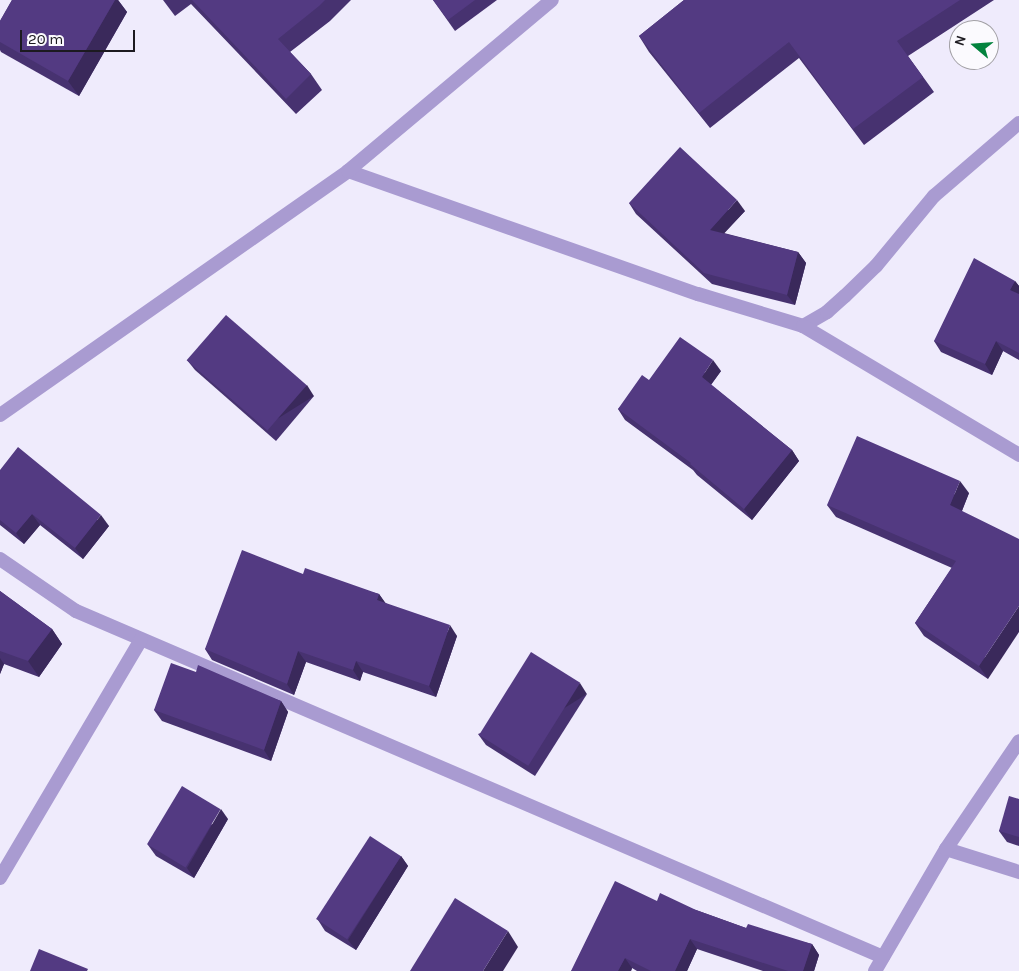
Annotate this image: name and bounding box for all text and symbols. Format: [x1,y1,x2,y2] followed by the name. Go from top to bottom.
[22,20,138,52] scale bar
[949,20,999,70] north arrow
[28,30,63,48] text: 20 m
[951,33,970,48] text: N

